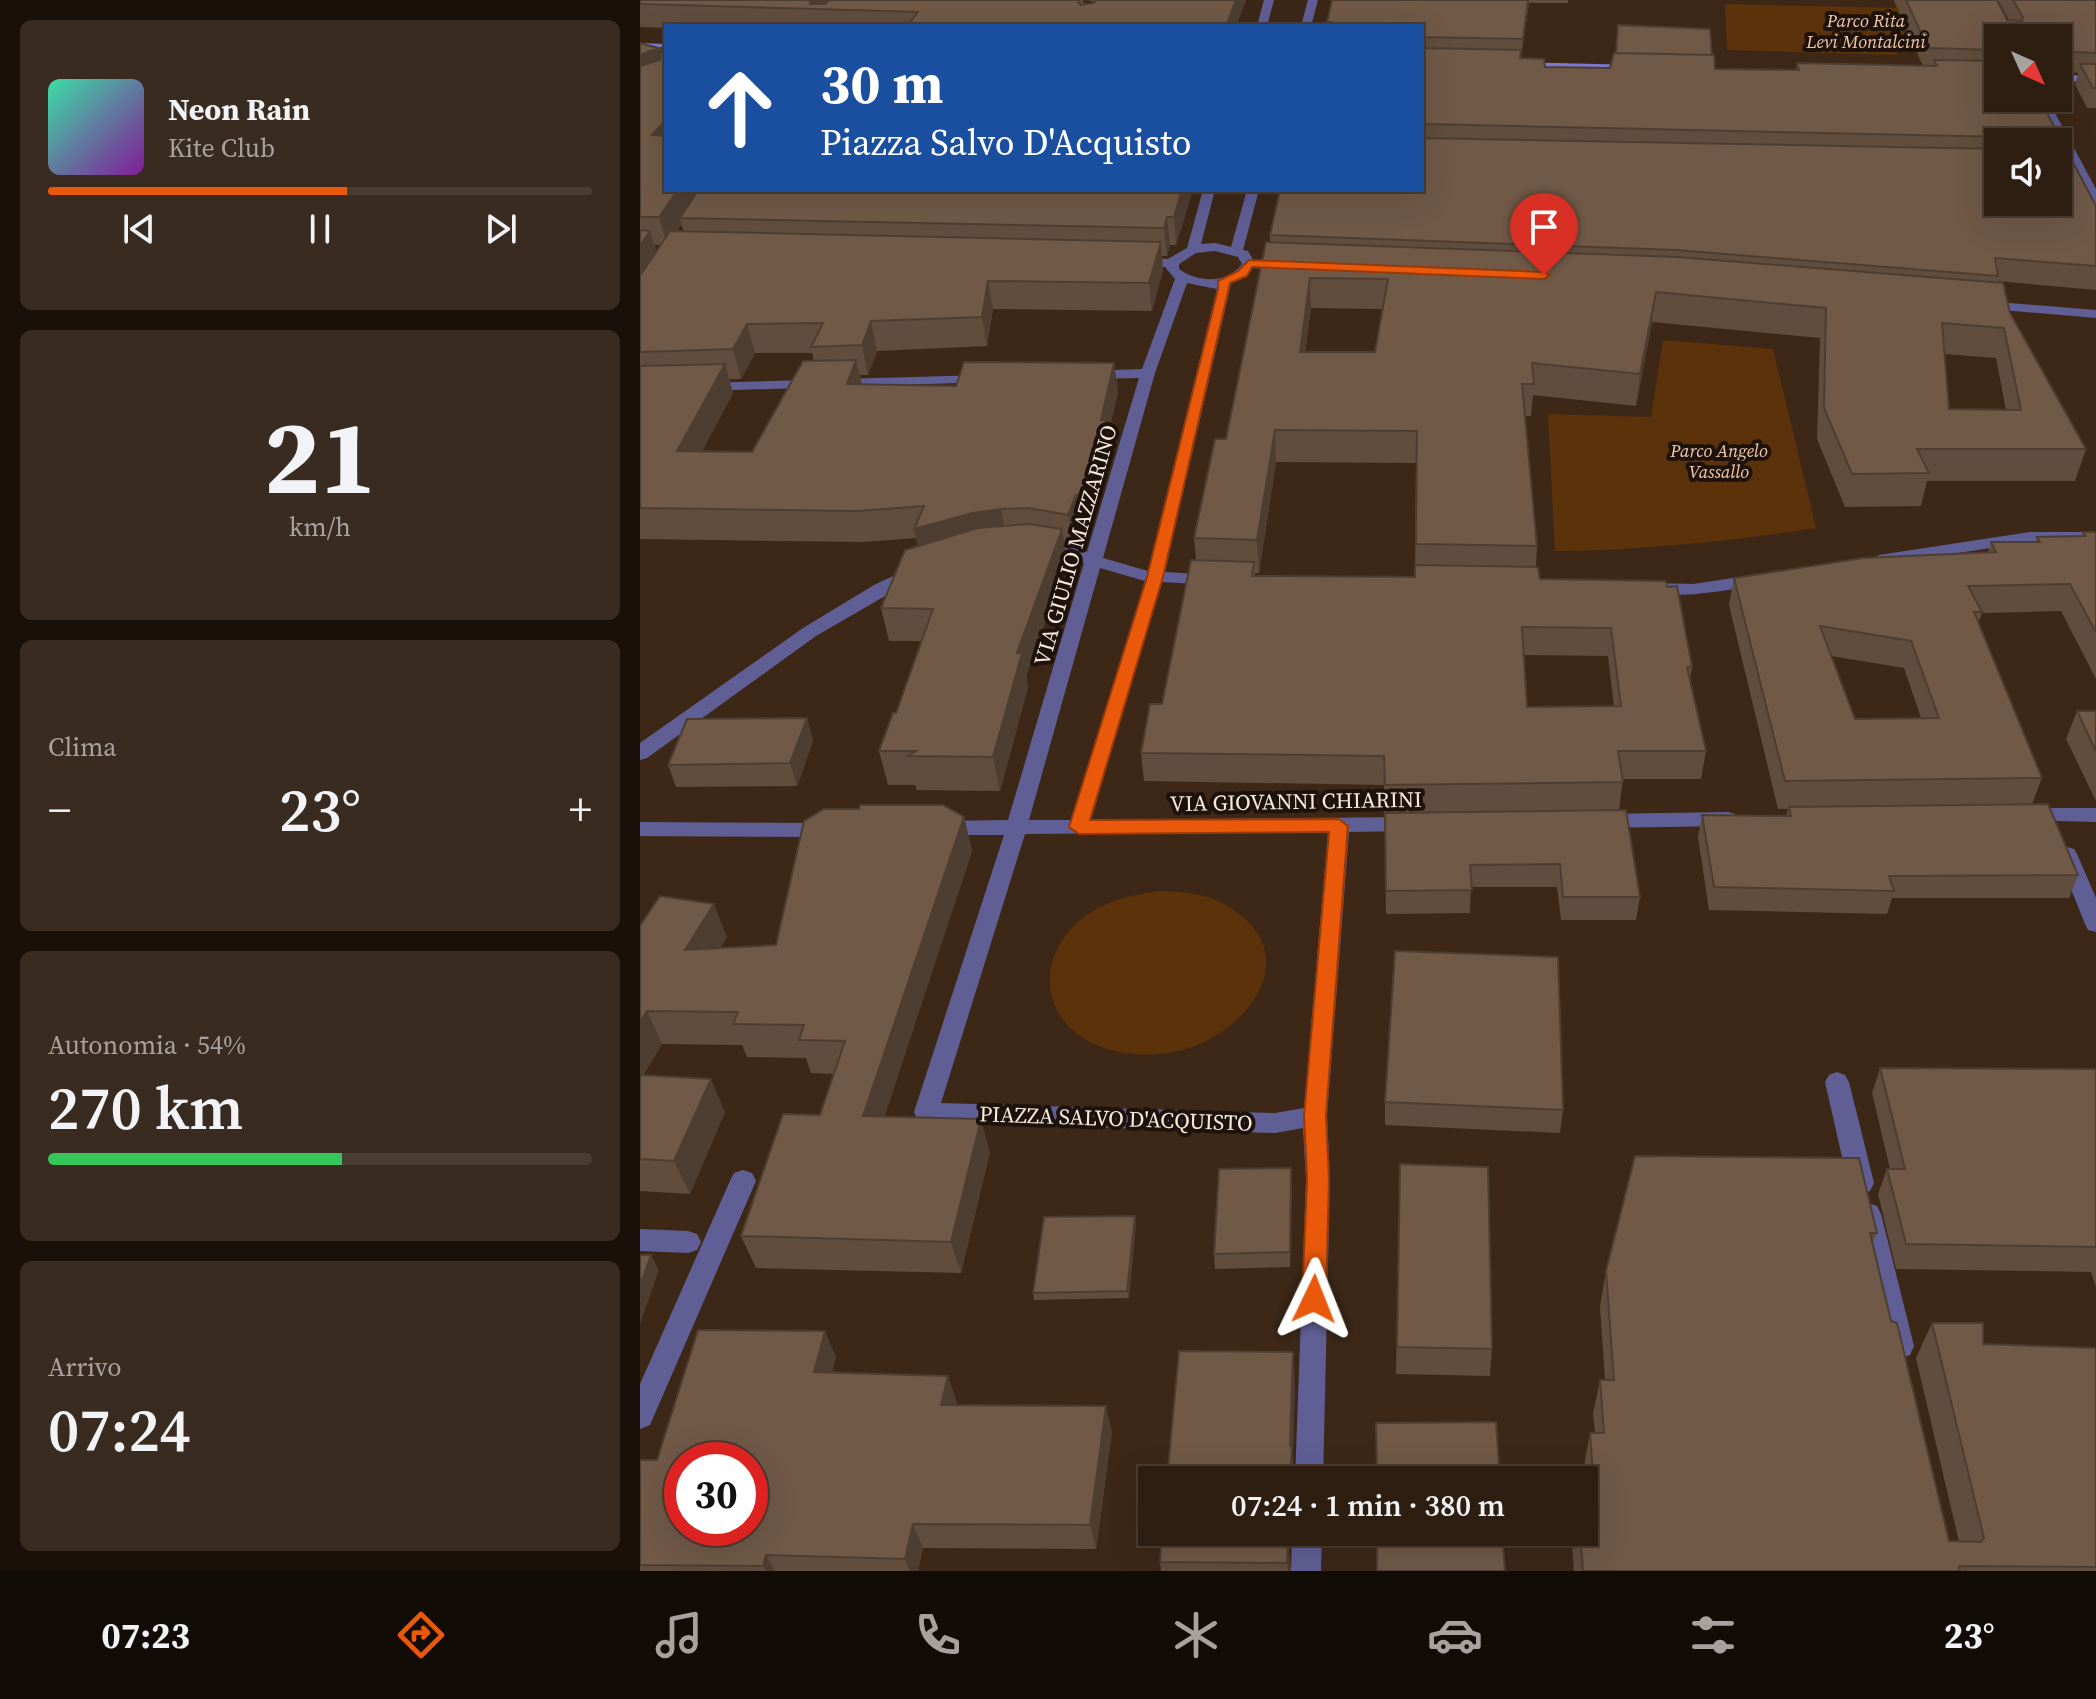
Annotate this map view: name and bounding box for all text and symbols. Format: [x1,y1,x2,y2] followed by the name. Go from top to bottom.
[1805,8,1926,54] park label: Parco Rita Levi Montalcini
[1984,24,2072,112] north arrow
[1984,24,2072,216] map controls
[820,45,943,122] text: 30 m
[688,56,792,160] icon: ahead
[168,89,310,130] text: Neon Rain
[820,118,1192,167] text: Piazza Salvo D'Acquisto
[1984,128,2072,216] button: sound
[168,130,275,166] text: Kite Club
[1510,193,1578,275] pin
[1522,205,1566,249] icon: arrive
[117,207,161,251] icon: previous
[298,207,342,251] icon: pause
[479,207,523,251] icon: next
[264,385,376,528] text: 21
[1026,421,1124,669] street label: VIA GIULIO MAZZARINO
[1669,438,1768,484] park label: Parco Angelo Vassallo
[289,509,351,545] text: km/h
[48,729,117,765] text: Clima
[279,769,361,851] text: 23°
[48,779,71,840] text: −
[569,779,592,840] text: +
[1170,784,1422,818] street label: VIA GIOVANNI CHIARINI
[48,1027,246,1063] text: Autonomia · 54%
[48,1067,244,1149] text: 270 km
[979,1098,1253,1138] street label: PIAZZA SALVO D'ACQUISTO
[1272,1257,1356,1341] position arrow
[48,1349,122,1385] text: Arrivo
[48,1389,191,1471] text: 07:24
[664,1442,768,1546] speed limit sign: 30
[1231,1485,1505,1526] text: 07:24 · 1 min · 380 m
[393,1607,449,1663] icon: directions
[651,1607,707,1663] icon: music
[910,1607,966,1663] icon: phone
[1168,1607,1224,1663] icon: climate
[1427,1607,1483,1663] icon: car
[1685,1607,1741,1663] icon: filters
[101,1611,190,1660] text: 07:23
[1944,1611,1995,1660] text: 23°

